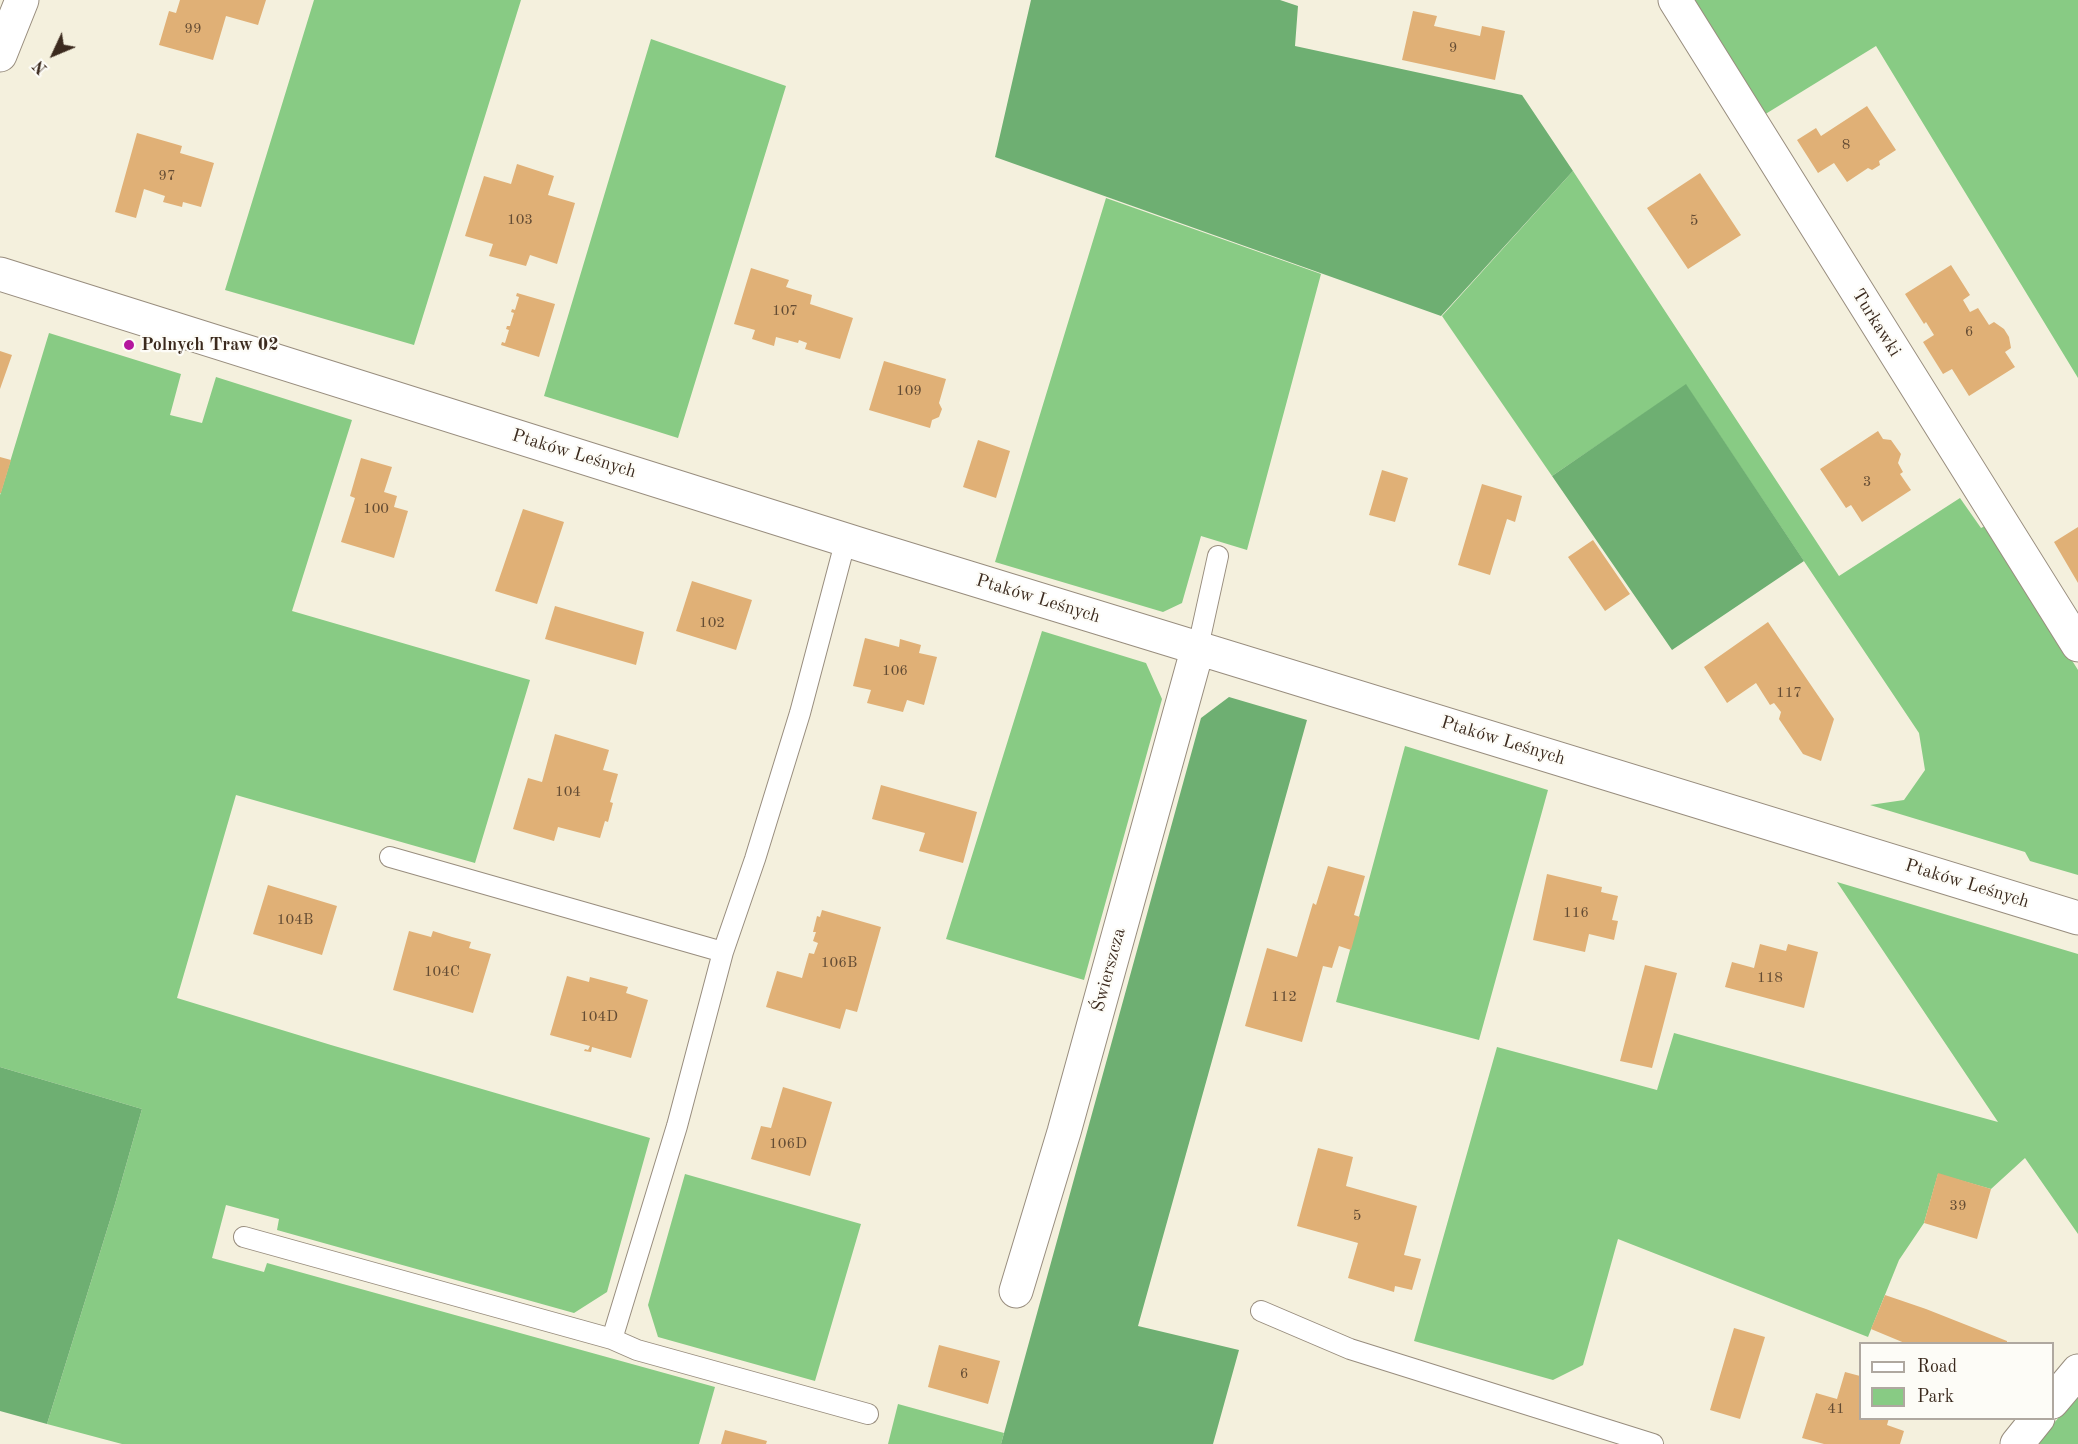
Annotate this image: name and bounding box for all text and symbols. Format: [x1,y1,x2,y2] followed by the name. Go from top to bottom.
[184,20,202,38] house number: 99
[24,24,84,84] north arrow
[1449,39,1457,57] house number: 9
[31,57,51,76] text: N
[1842,136,1850,154] house number: 8
[158,167,176,185] house number: 97
[507,211,533,229] house number: 103
[1690,212,1698,230] house number: 5
[1847,285,1905,361] street label: Turkawki
[772,302,798,320] house number: 107
[1965,323,1973,341] house number: 6
[141,334,279,356] place label: Polnych Traw 02
[122,338,136,352] marker: Polnych Traw 02
[896,382,922,400] house number: 109
[509,425,639,483] street label: Ptaków Leśnych
[1863,473,1871,491] house number: 3
[363,500,389,518] house number: 100
[973,570,1103,628] street label: Ptaków Leśnych
[699,614,725,632] house number: 102
[882,662,908,680] house number: 106
[1776,684,1802,702] house number: 117
[1438,712,1568,770] street label: Ptaków Leśnych
[555,783,581,801] house number: 104
[1902,855,2032,913] street label: Ptaków Leśnych
[1563,904,1589,922] house number: 116
[277,911,313,929] house number: 104B
[1087,926,1131,1014] street label: Świerszcza
[821,954,857,972] house number: 106B
[424,963,460,981] house number: 104C
[1757,969,1783,987] house number: 118
[1271,988,1297,1006] house number: 112
[580,1008,618,1026] house number: 104D
[769,1135,807,1153] house number: 106D
[1949,1197,1967,1215] house number: 39
[1353,1207,1361,1225] house number: 5
[1859,1342,2054,1420] legend
[1917,1358,1957,1376] text: Road
[960,1365,968,1383] house number: 6
[1917,1388,1954,1406] text: Park
[1827,1400,1845,1418] house number: 41

